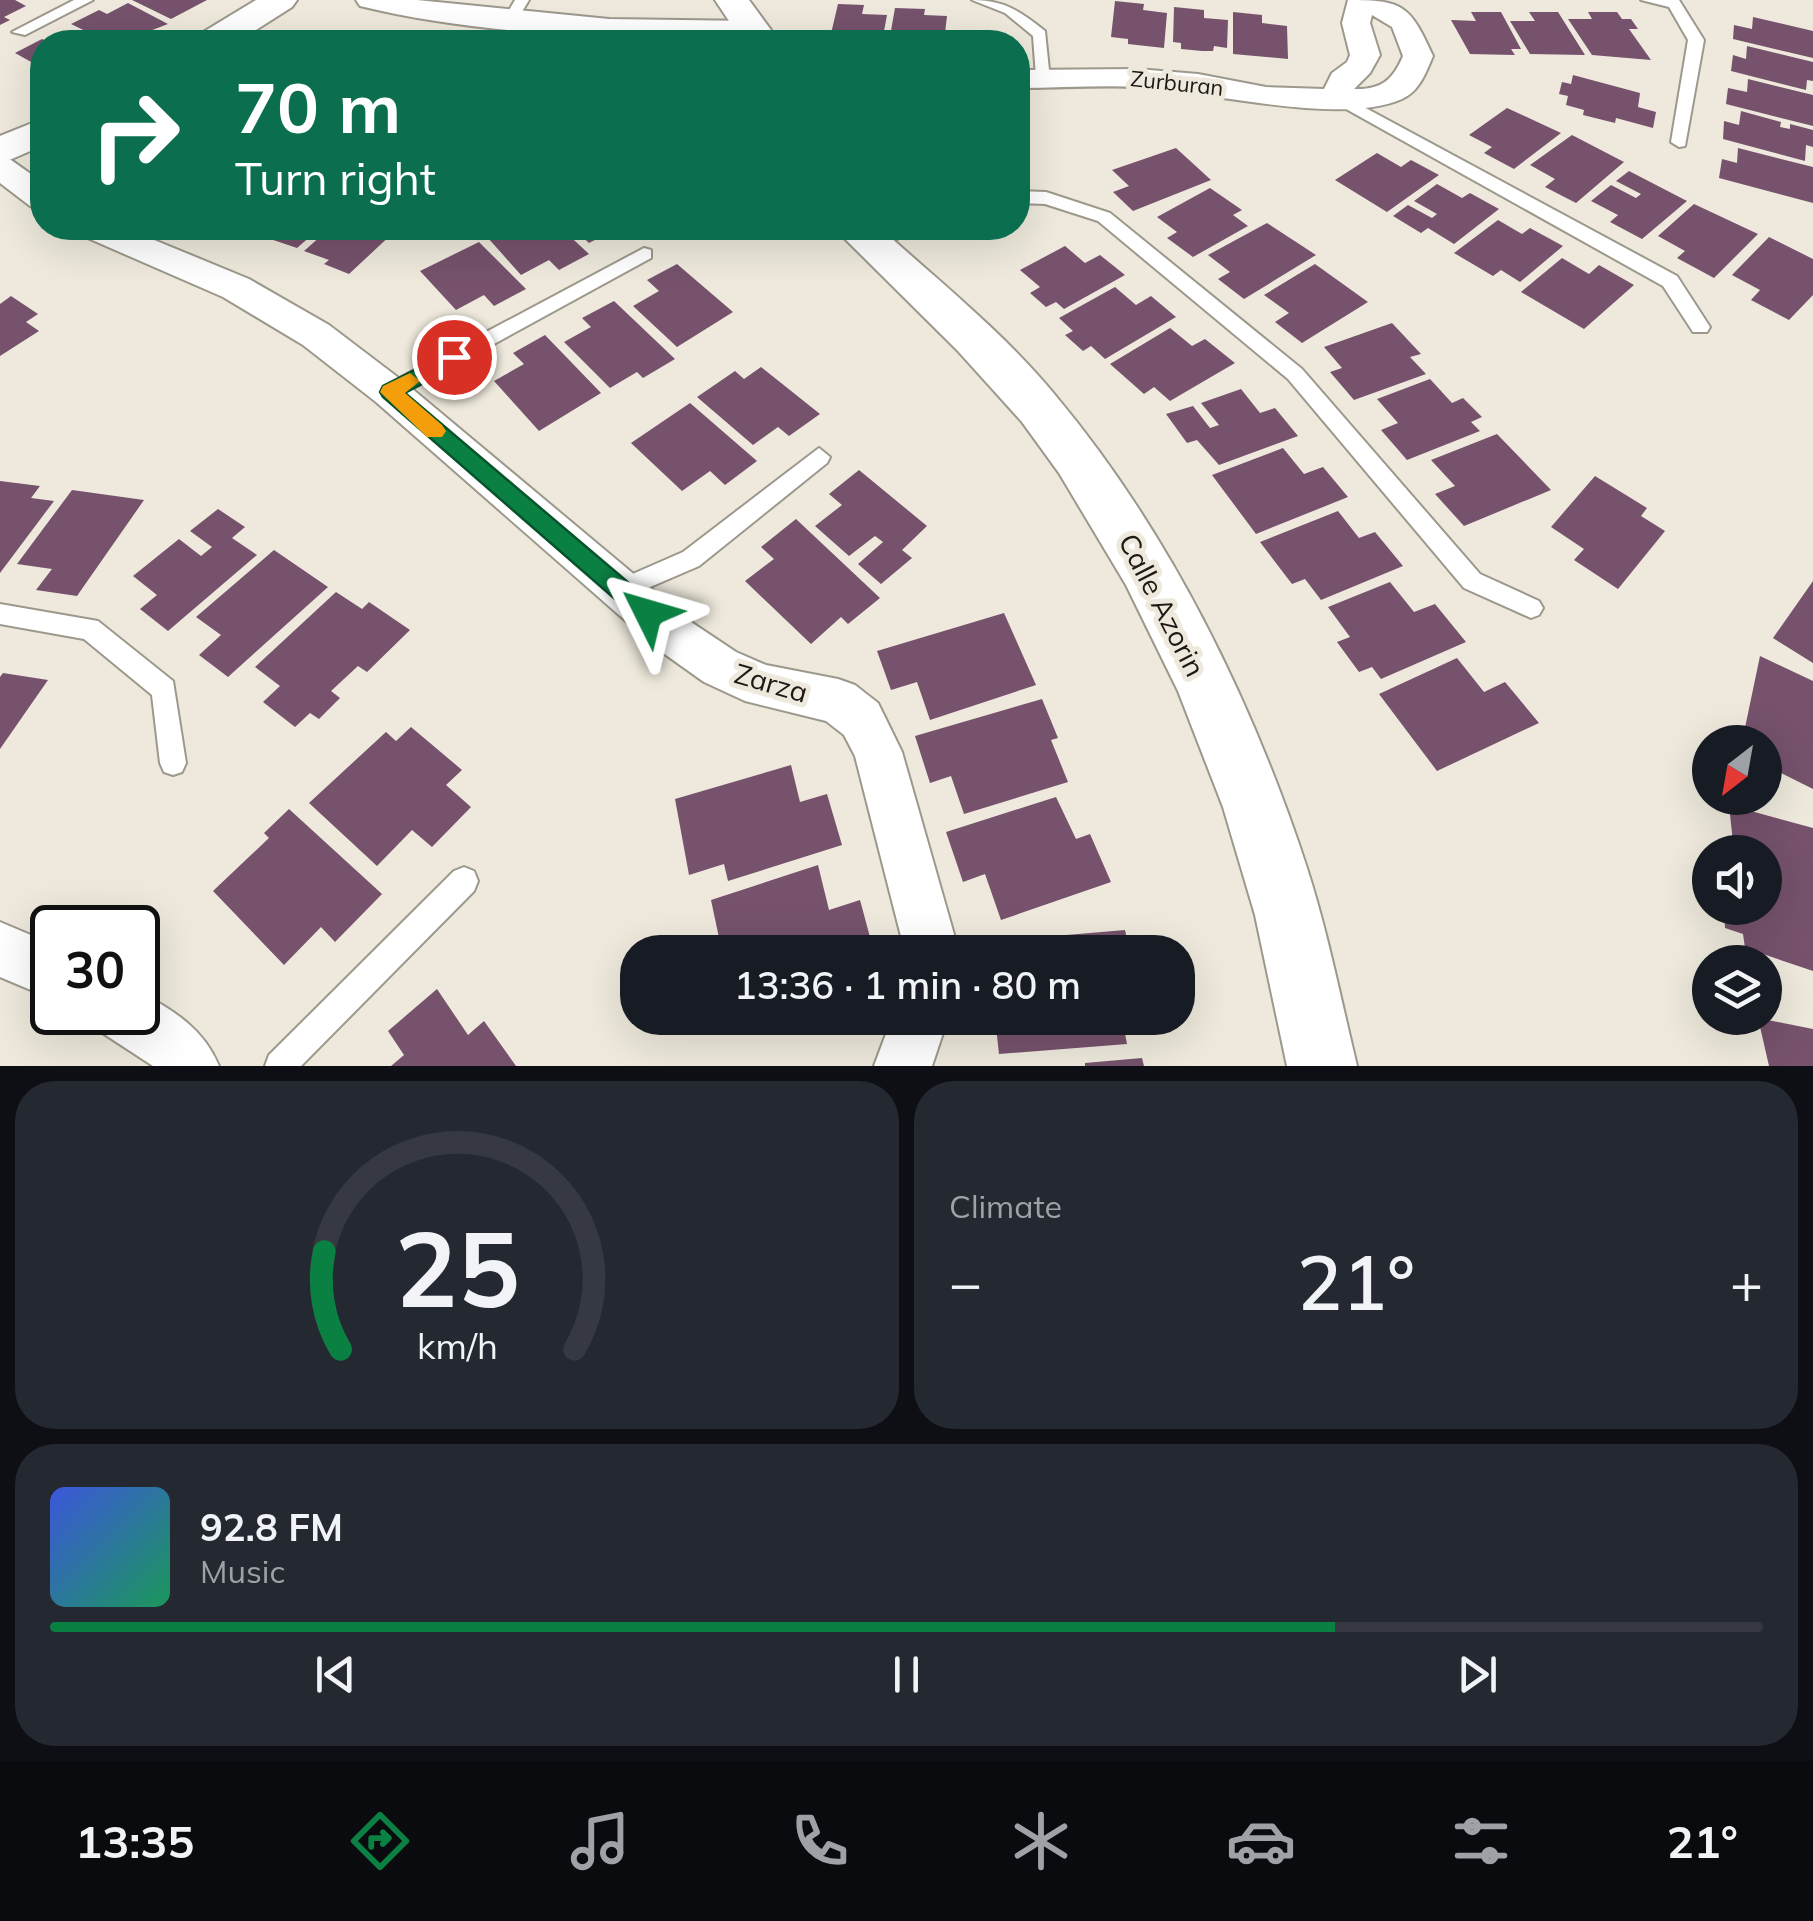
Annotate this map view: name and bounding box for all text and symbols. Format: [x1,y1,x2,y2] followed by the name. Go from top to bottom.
[235,63,401,151] text: 70 m
[1129,64,1225,102] street label: Zurburan
[70,70,200,200] icon: right
[235,150,436,206] text: Turn right
[412,315,497,400] pin
[427,330,482,385] icon: arrive
[1112,528,1213,682] street label: Calle Azorin
[596,561,700,665] position arrow
[730,655,812,710] street label: Zarza
[1692,725,1782,815] north arrow
[1692,725,1782,1035] map controls
[1692,835,1782,925] button: sound
[30,905,160,1035] speed limit sign: 30
[1692,945,1782,1035] button: layers
[734,961,1081,1009] text: 13:36 · 1 min · 80 m
[949,1186,1062,1226] text: Climate
[395,1202,519,1333] text: 25
[1297,1235,1415,1329] text: 21°
[949,1248,982,1317] text: −
[1730,1248,1763,1317] text: +
[417,1323,497,1368] text: km/h
[200,1503,343,1551] text: 92.8 FM
[200,1551,285,1591] text: Music
[308,1647,363,1702] icon: previous
[879,1647,934,1702] icon: pause
[1450,1647,1505,1702] icon: next
[345,1806,415,1876] icon: directions
[565,1806,635,1876] icon: music
[785,1806,855,1876] icon: phone
[1006,1806,1076,1876] icon: climate
[1226,1806,1296,1876] icon: car
[1446,1806,1516,1876] icon: filters
[75,1813,194,1869] text: 13:35
[1667,1813,1738,1869] text: 21°

